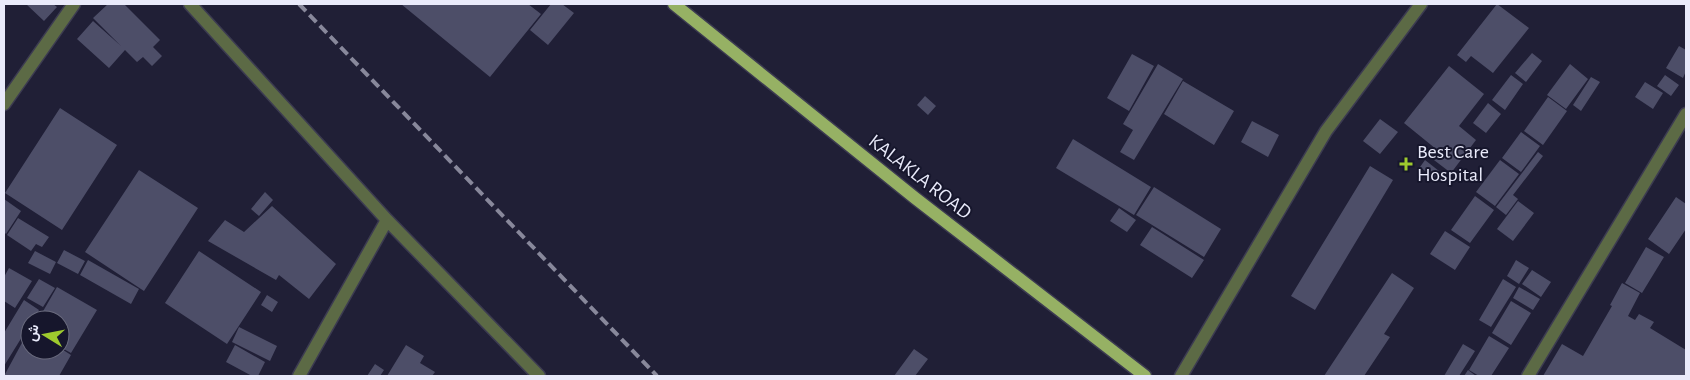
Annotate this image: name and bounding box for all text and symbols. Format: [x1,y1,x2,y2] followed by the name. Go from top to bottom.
[865,131,975,223] street label: KALAKLA ROAD
[1417,142,1489,185] place label: Best Care Hospital
[1399,157,1413,171] marker: Best Care Hospital
[20,310,70,360] north arrow
[25,323,43,343] text: ش

